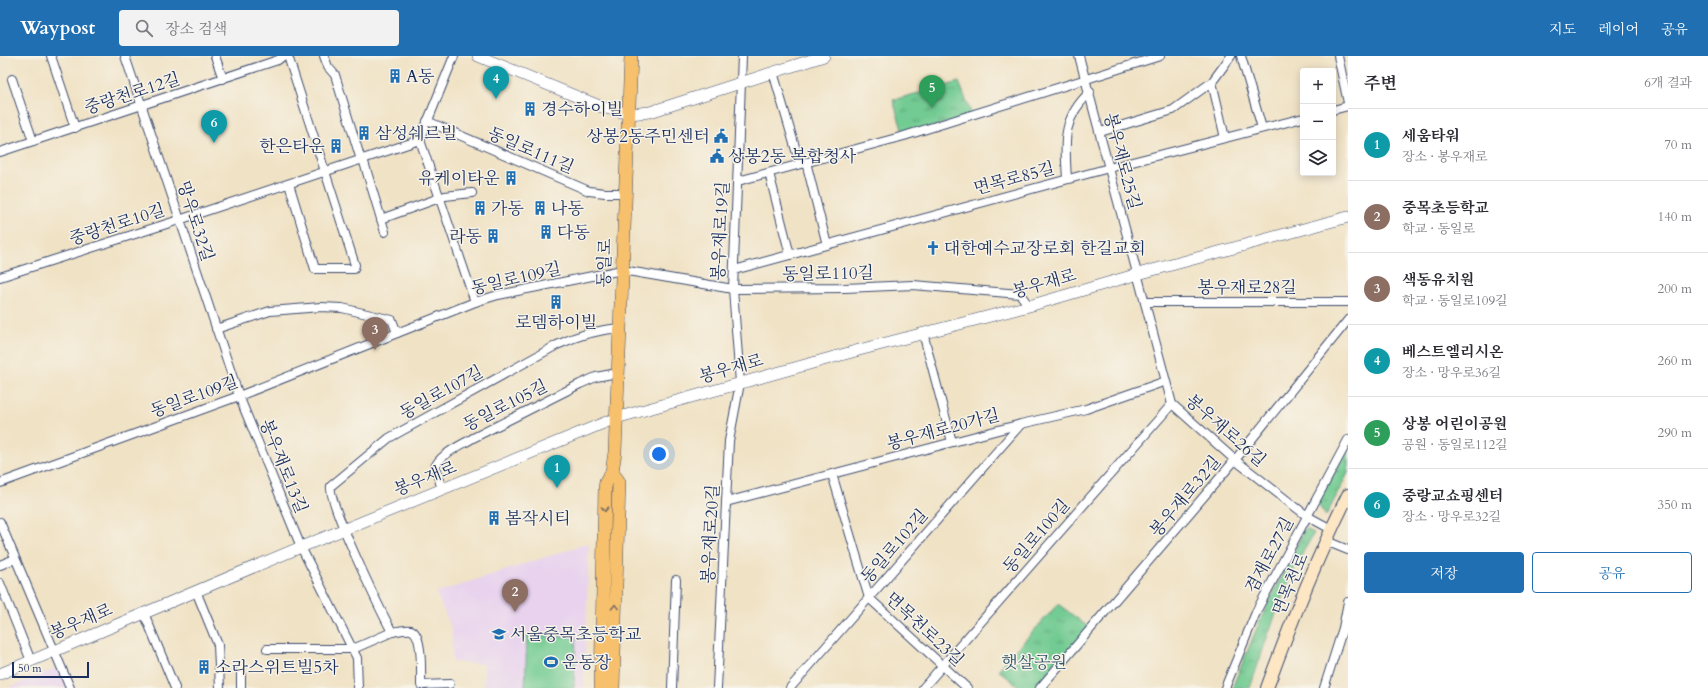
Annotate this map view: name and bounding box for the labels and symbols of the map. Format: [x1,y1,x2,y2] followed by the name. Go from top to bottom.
[406,65,435,88] place label: A동
[483,66,509,99] pin: 4
[81,67,183,120] street label: 중랑천로12길
[387,68,403,84] building icon: A동
[919,75,945,108] pin: 5
[541,98,623,121] place label: 경수하이빌
[522,101,538,117] building icon: 경수하이빌
[201,110,227,143] pin: 6
[1099,110,1147,212] street label: 봉우재로25길
[375,122,457,145] place label: 삼성쉐르빌
[484,122,578,179] street label: 동일로111길
[356,125,372,141] building icon: 삼성쉐르빌
[586,125,710,148] place label: 상봉2동주민센터
[713,128,729,144] public building icon: 상봉2동주민센터
[259,135,325,158] place label: 한은타운
[328,138,344,154] building icon: 한은타운
[728,145,857,168] place label: 상봉2동 복합청사
[709,148,725,164] public building icon: 상봉2동 복합청사
[971,157,1057,200] street label: 면목로85길
[418,167,500,190] place label: 유케이타운
[503,170,519,186] building icon: 유케이타운
[172,178,219,264] street label: 망우로32길
[706,181,735,281] street label: 봉우재로19길
[491,197,524,220] place label: 가동
[551,197,584,220] place label: 나동
[66,198,168,251] street label: 중랑천로10길
[472,200,488,216] building icon: 가동
[532,200,548,216] building icon: 나동
[557,221,590,244] place label: 다동
[538,224,554,240] building icon: 다동
[449,225,483,248] place label: 라동
[485,228,501,244] building icon: 라동
[592,237,617,288] street label: 동일로
[944,237,1146,260] place label: 대한예수교장로회 한길교회
[925,240,941,256] church icon: 대한예수교장로회 한길교회
[469,257,563,300] street label: 동일로109길
[782,261,874,286] street label: 동일로110길
[1009,263,1079,304] street label: 봉우재로
[1197,276,1297,299] street label: 봉우재로28길
[548,294,564,310] building icon: 로뎀하이빌
[515,311,597,334] place label: 로뎀하이빌
[362,317,388,350] pin: 3
[696,348,766,389] street label: 봉우재로
[396,360,487,425] street label: 동일로107길
[147,370,241,423] street label: 동일로109길
[459,374,551,437] street label: 동일로105길
[1181,389,1271,472] street label: 봉우재로26길
[884,403,1002,456] street label: 봉우재로20가길
[254,416,313,517] street label: 봉우재로13길
[649,444,669,464] your location
[1145,451,1226,542] street label: 봉우재로32길
[390,455,460,501] street label: 봉우재로
[544,455,570,488] pin: 1
[696,484,725,584] street label: 봉우재로20길
[998,494,1075,579] street label: 동일로100길
[856,504,933,589] street label: 동일로102길
[601,506,609,512] one-way arrow
[505,507,571,530] place label: 봄작시티
[486,510,502,526] building icon: 봄작시티
[1240,513,1299,597] street label: 겸재로27길
[1267,549,1314,619] street label: 면목천로
[502,579,528,612] pin: 2
[880,587,969,672] street label: 면목천로23길
[46,598,116,645] street label: 봉우재로
[611,604,620,610] one-way arrow
[510,623,642,646] place label: 서울중목초등학교
[491,626,507,642] school or university icon: 서울중목초등학교
[562,651,612,674] place label: 운동장
[1001,651,1067,674] park label: 햇살공원
[543,654,559,670] sports icon: 운동장
[215,656,339,679] place label: 소라스위트빌5차
[196,659,212,675] building icon: 소라스위트빌5차
[12,660,89,679] scale bar

